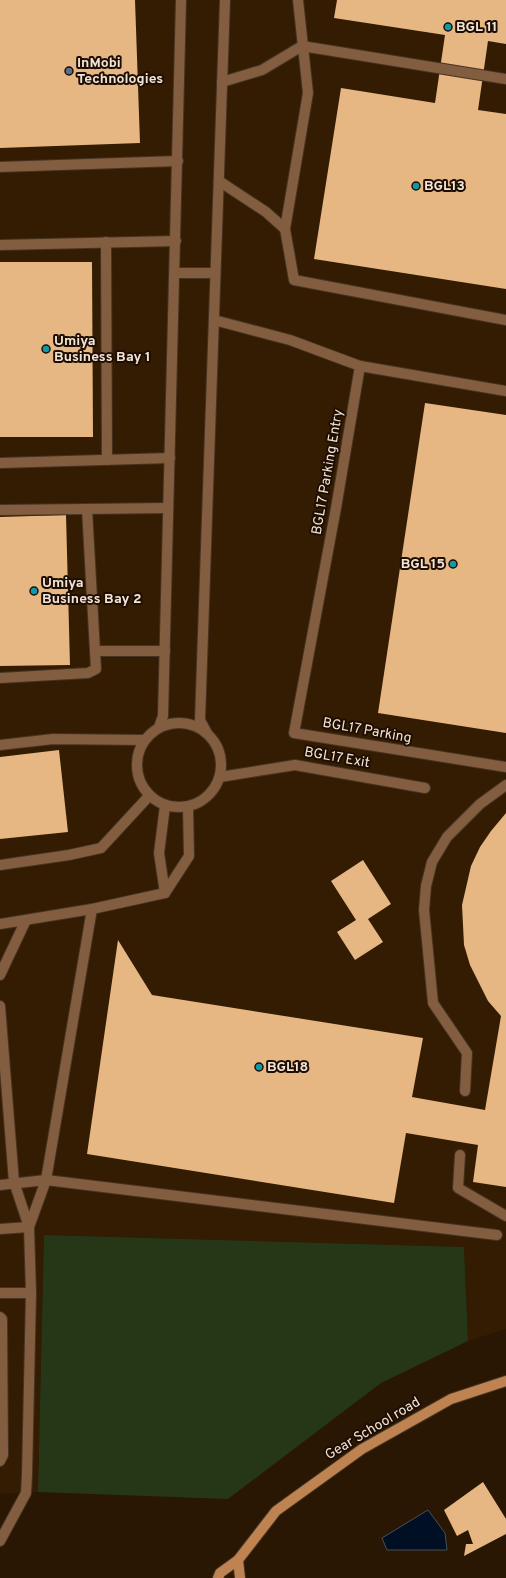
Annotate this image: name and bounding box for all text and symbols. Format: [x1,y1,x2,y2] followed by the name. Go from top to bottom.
[456,19,497,36] place label: BGL 11
[443,22,453,32] marker: BGL 11
[77,55,163,88] place label: InMobi Technologies
[64,66,74,76] marker: InMobi Technologies
[424,178,465,195] place label: BGL13
[411,181,421,191] marker: BGL13
[54,333,151,366] place label: Umiya Business Bay 1
[41,344,51,354] marker: Umiya Business Bay 1
[309,408,347,536] street label: BGL17 Parking Entry
[401,556,445,573] place label: BGL 15
[448,559,458,569] marker: BGL 15
[42,575,142,608] place label: Umiya Business Bay 2
[29,586,39,596] marker: Umiya Business Bay 2
[321,715,413,747] street label: BGL17 Parking
[303,744,371,772] street label: BGL17 Exit
[267,1059,308,1076] place label: BGL18
[254,1062,264,1072] marker: BGL18
[322,1394,424,1464] street label: Gear School road

